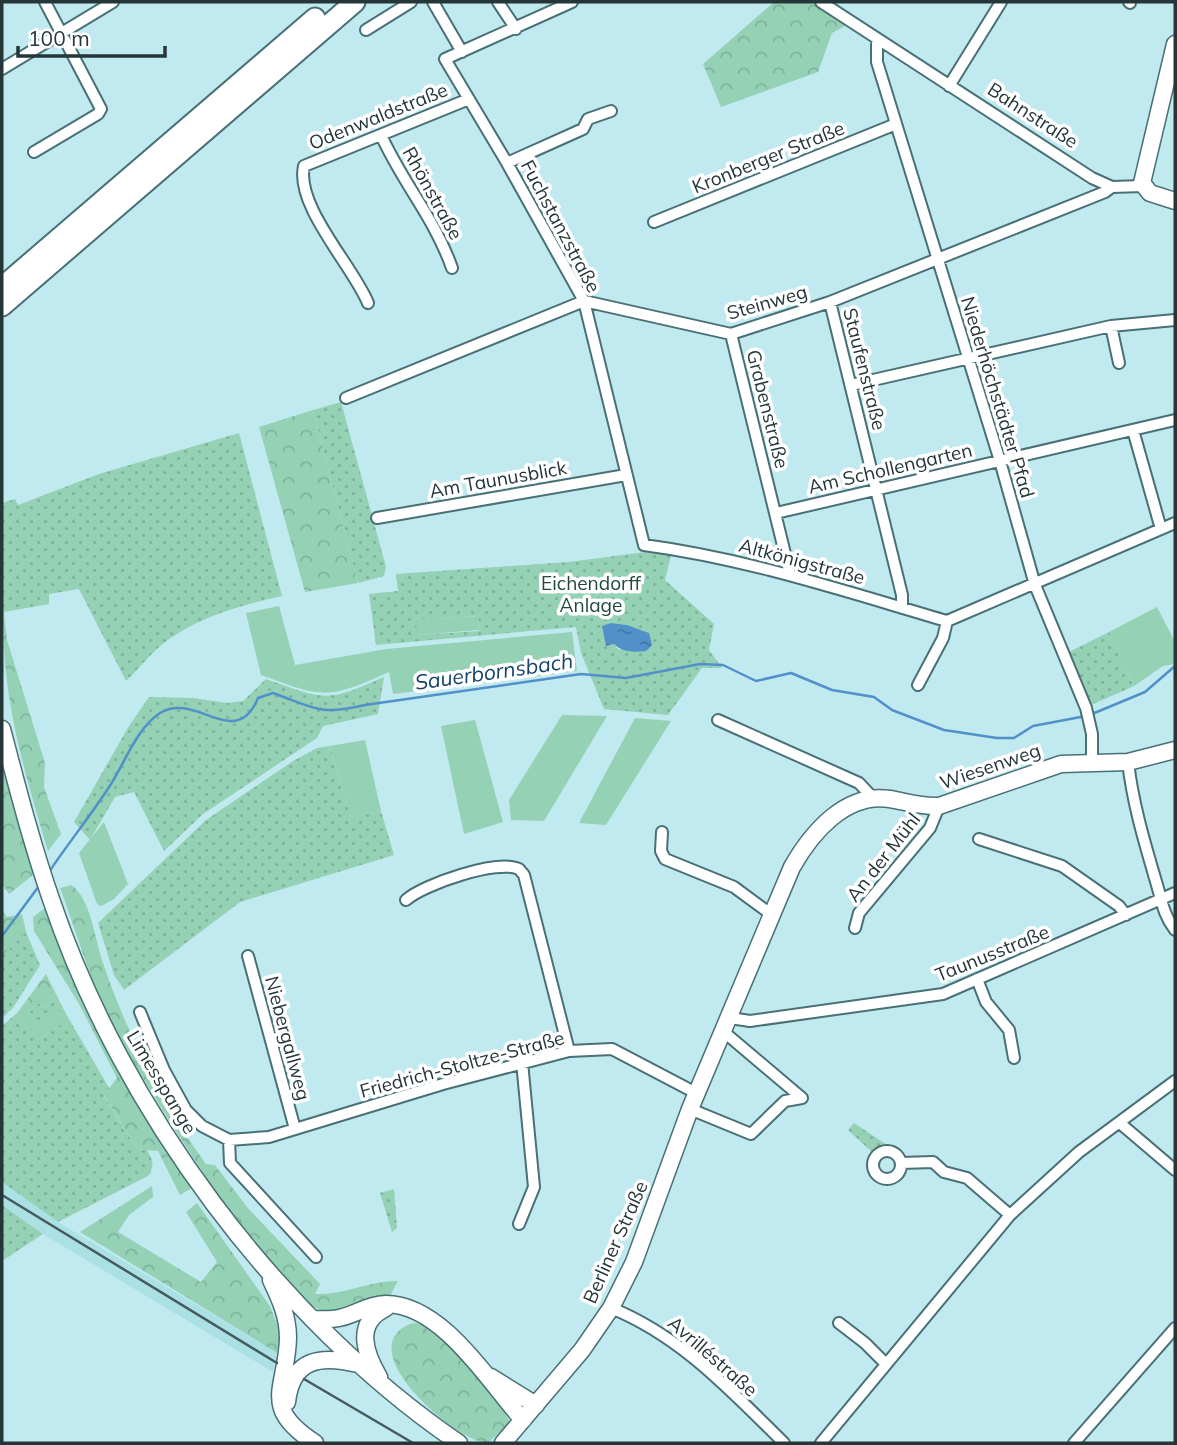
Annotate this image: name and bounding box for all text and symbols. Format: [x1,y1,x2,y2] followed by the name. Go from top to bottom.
[18,14,164,58] scale bar
[28,25,90,51] text: 100 m
[305,77,451,155] street label: Odenwaldstraße
[983,77,1083,153] street label: Bahnstraße
[688,116,848,198] street label: Kronberger Straße
[398,142,468,244] street label: Rhönstraße
[516,156,606,296] street label: Fuchstanzstraße
[724,279,810,325] street label: Steinweg
[956,293,1040,501] street label: Niederhöchstädter Pfad
[838,305,892,433] street label: Staufenstraße
[742,347,794,471] street label: Grabenstraße
[806,437,974,499] street label: Am Schollengarten
[427,455,569,503] street label: Am Taunusblick
[736,533,868,589] street label: Altkönigstraße
[541,571,642,617] park label: Eichendorff Anlage
[413,647,575,695] water label: Sauerbornsbach
[936,738,1044,794] street label: Wiesenweg
[841,808,925,906] street label: An der Mühl
[932,919,1052,987] street label: Taunusstraße
[260,973,316,1103] street label: Niebergallweg
[357,1025,567,1103] street label: Friedrich-Stoltze-Straße
[122,1026,202,1138] street label: Limesspange
[577,1177,653,1307] street label: Berliner Straße
[663,1311,763,1401] street label: Avrilléstraße

